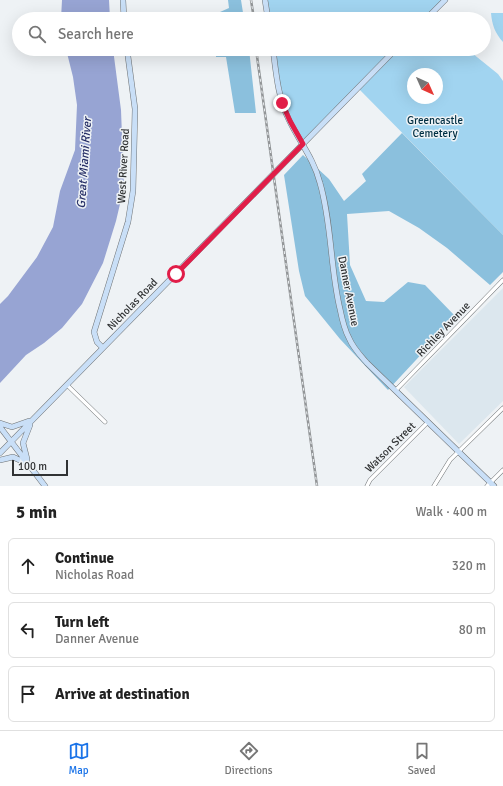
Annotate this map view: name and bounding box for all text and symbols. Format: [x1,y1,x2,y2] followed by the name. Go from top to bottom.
[12,12,491,56] search box
[26,23,48,45] icon: search
[58,25,134,43] text: Search here
[407,68,443,104] north arrow
[273,94,291,112] route end
[407,114,463,140] park label: Greencastle Cemetery
[74,115,95,209] water label: Great Miami River
[115,128,132,204] street label: West River Road
[335,255,362,327] street label: Danner Avenue
[167,265,185,283] route start
[104,276,160,333] street label: Nicholas Road
[414,299,473,359] street label: Richley Avenue
[362,419,418,475] street label: Watson Street
[12,458,68,477] scale bar
[18,460,47,473] text: 100 m
[16,502,57,523] text: 5 min
[416,504,487,520] text: Walk · 400 m
[55,549,114,567] text: Continue
[17,555,39,577] icon: ahead
[452,558,486,574] text: 320 m
[55,567,134,583] text: Nicholas Road
[55,613,109,631] text: Turn left
[17,619,39,641] icon: left
[459,622,486,638] text: 80 m
[55,631,139,647] text: Danner Avenue
[17,683,39,705] icon: arrive
[55,685,190,703] text: Arrive at destination
[68,740,90,777] tab: Map
[225,740,273,777] tab: Directions
[408,740,435,777] tab: Saved

